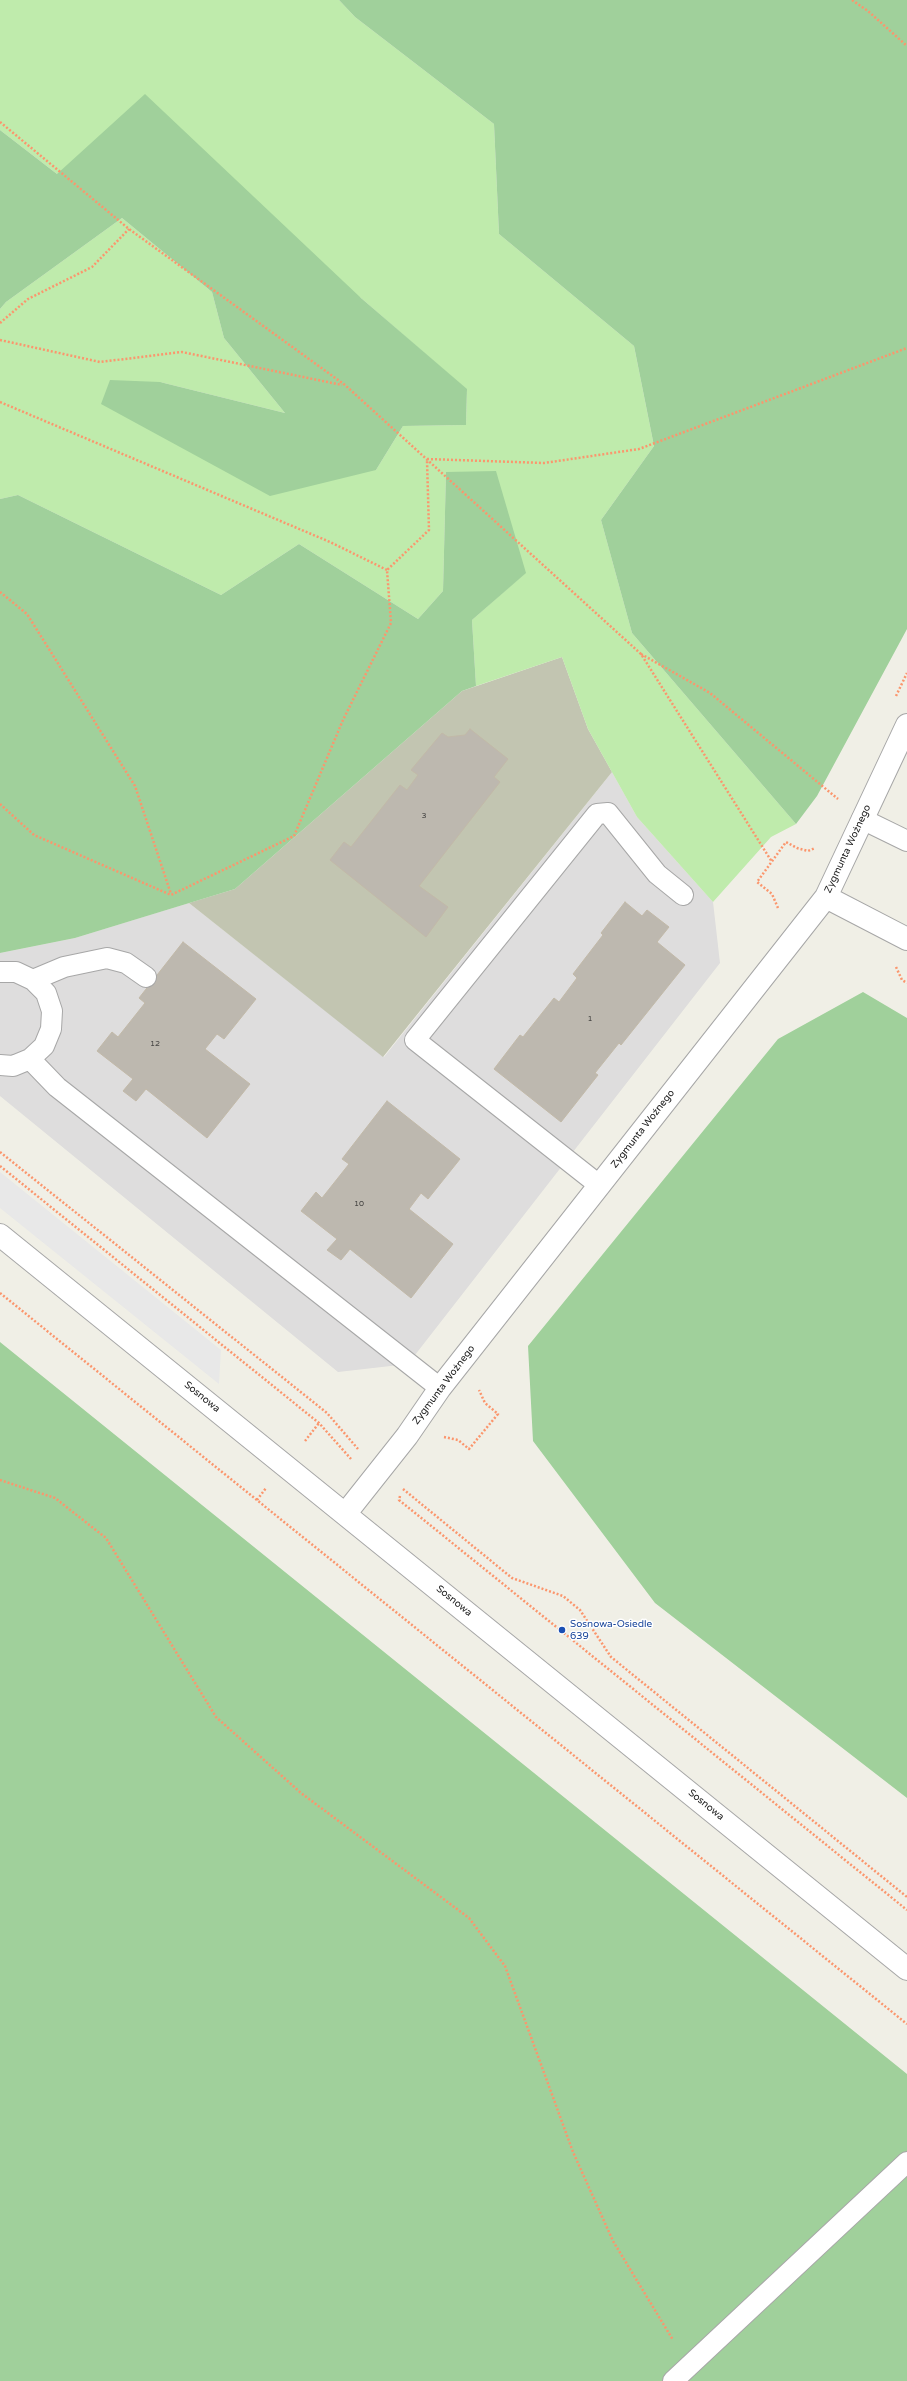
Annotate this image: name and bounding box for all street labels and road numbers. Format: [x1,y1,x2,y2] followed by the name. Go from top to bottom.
[822,803,874,895] street label: Zygmunta Woźnego
[609,1087,677,1171] street label: Zygmunta Woźnego
[410,1343,478,1427] street label: Zygmunta Woźnego
[182,1379,222,1415] street label: Sosnowa
[434,1583,474,1619] street label: Sosnowa
[686,1787,726,1823] street label: Sosnowa

